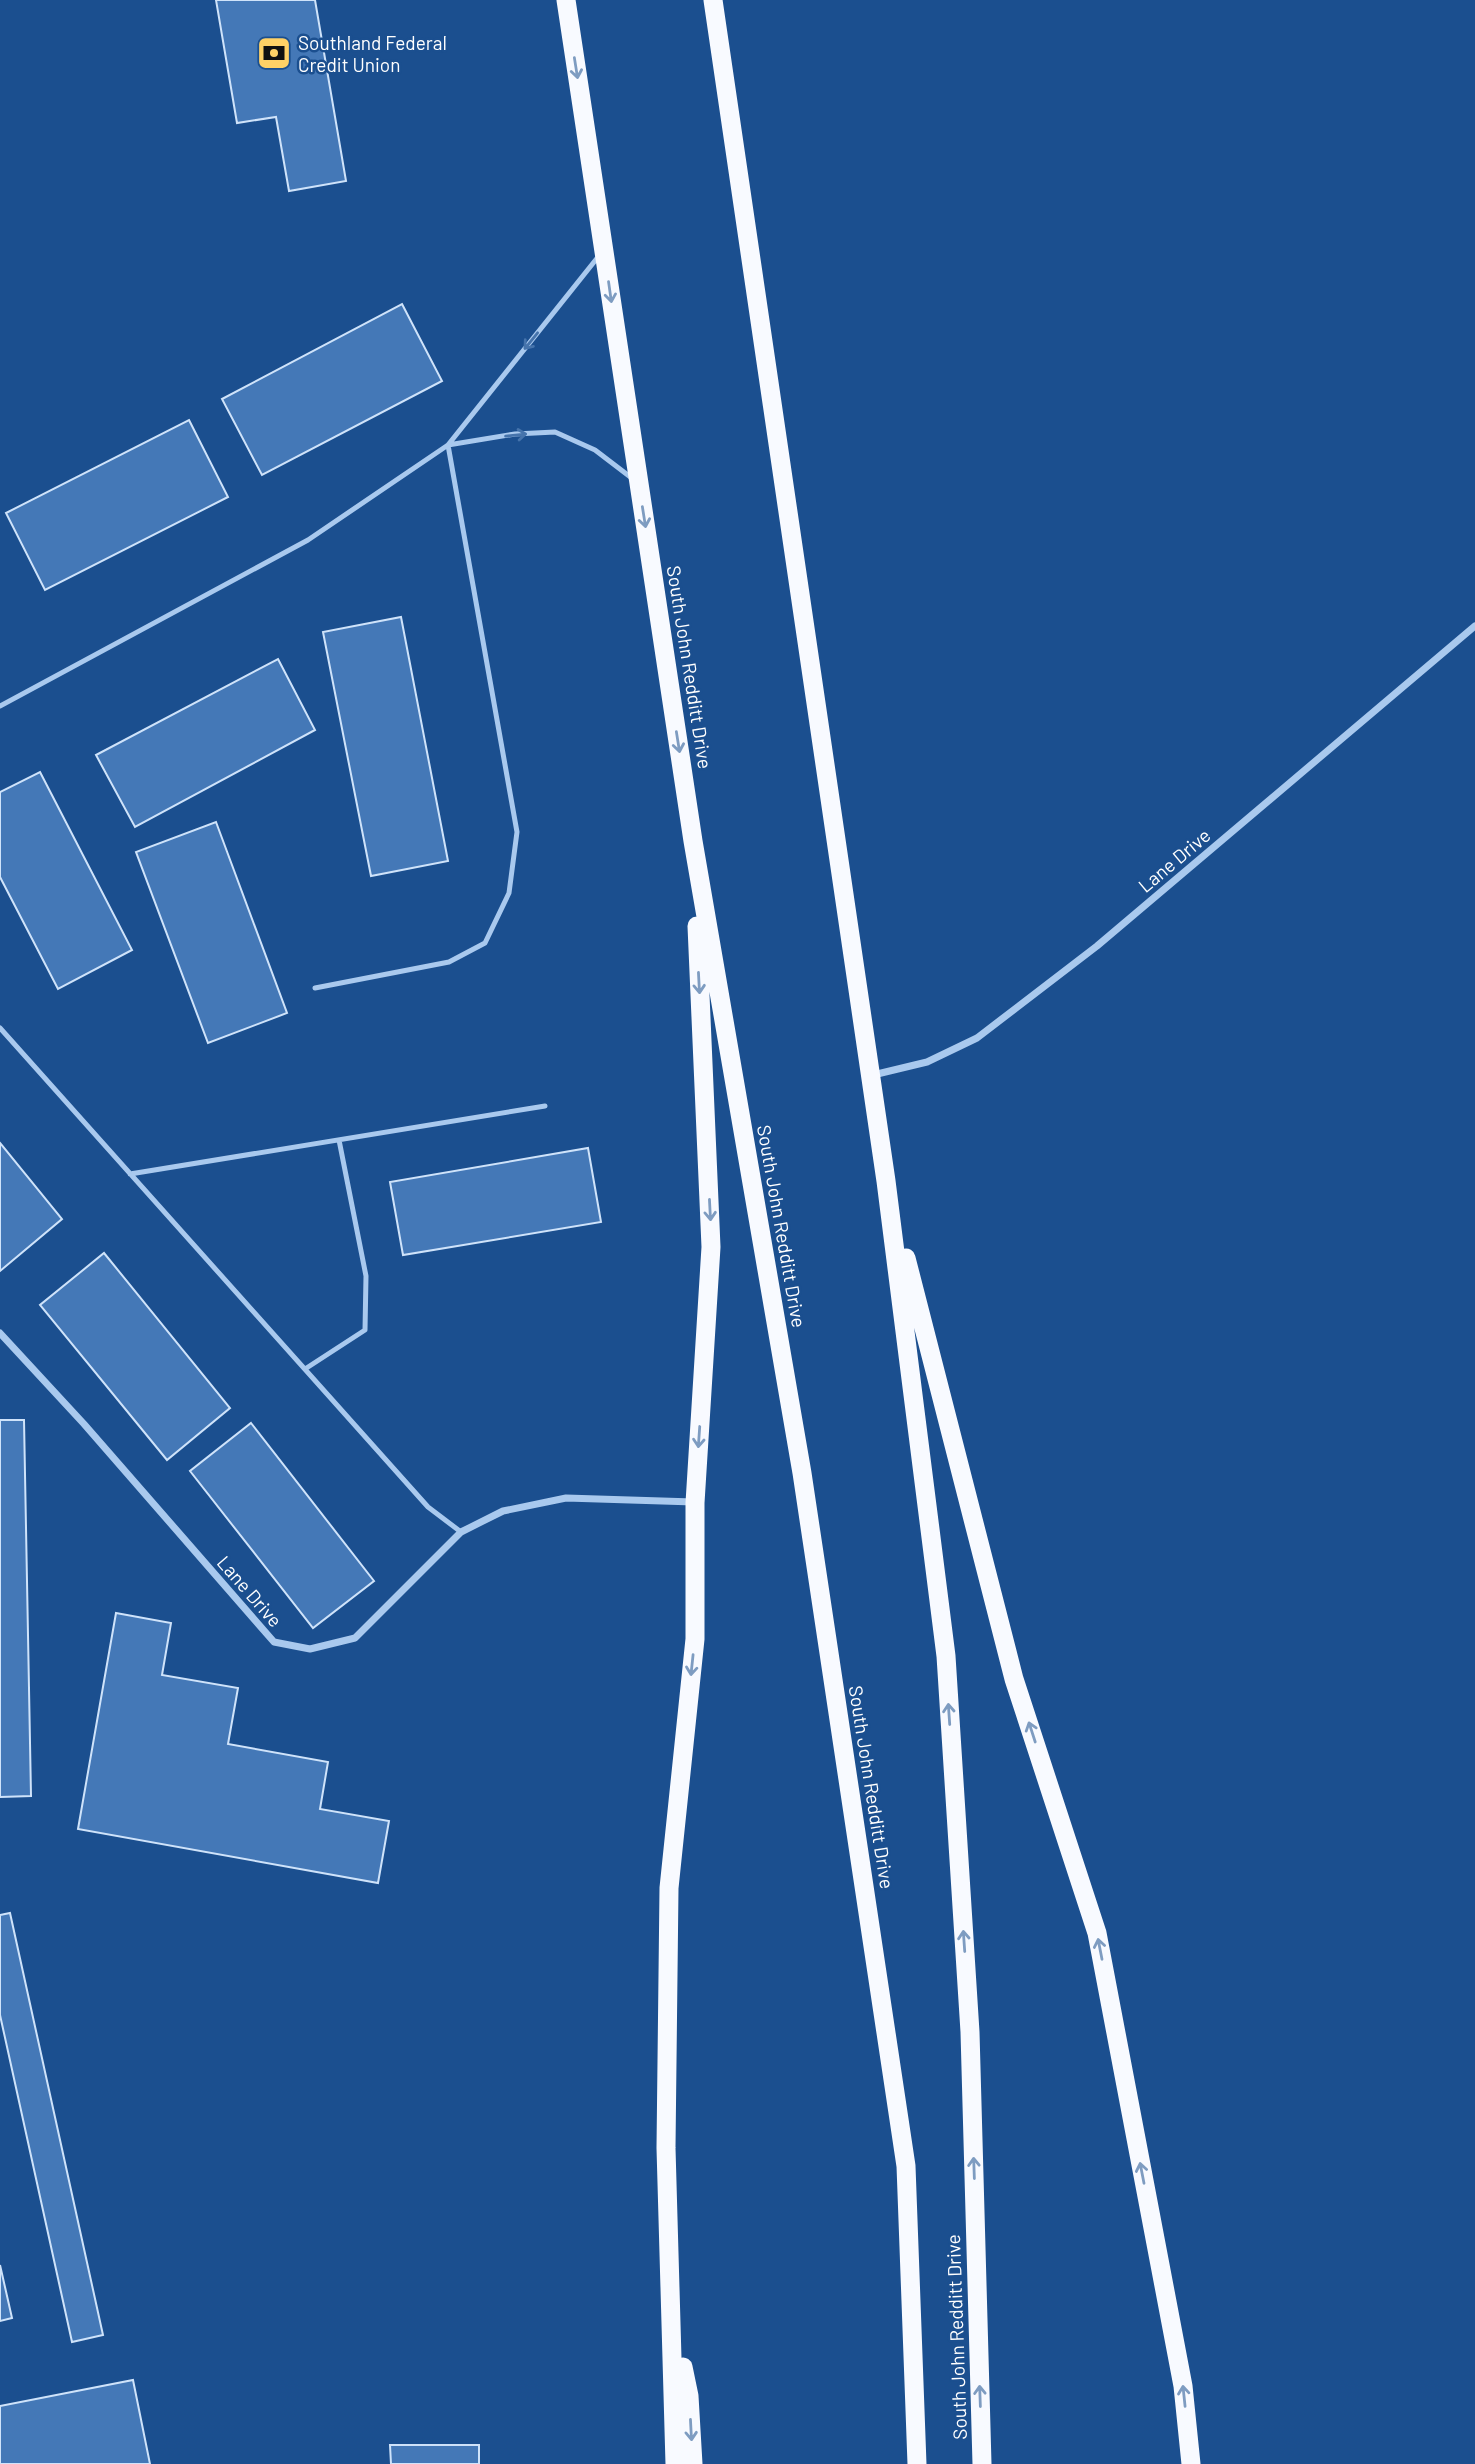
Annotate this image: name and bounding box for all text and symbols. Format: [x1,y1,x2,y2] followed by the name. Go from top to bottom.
[298,31,447,76] place label: Southland Federal Credit Union
[255,34,293,72] bank icon: Southland Federal Credit Union
[570,56,583,78] one-way arrow
[604,281,617,303] one-way arrow
[524,331,539,350] one-way arrow
[504,428,526,441] one-way arrow
[638,506,651,528] one-way arrow
[663,564,717,770] street label: South John Redditt Drive
[672,731,685,753] one-way arrow
[1133,823,1215,897] street label: Lane Drive
[693,971,706,994] one-way arrow
[753,1123,811,1329] street label: South John Redditt Drive
[703,1198,716,1221] one-way arrow
[693,1426,706,1449] one-way arrow
[213,1551,287,1631] street label: Lane Drive
[685,1653,698,1675] one-way arrow
[845,1684,899,1890] street label: South John Redditt Drive
[943,1703,956,1726] one-way arrow
[1024,1721,1037,1743] one-way arrow
[957,1930,970,1953] one-way arrow
[1092,1938,1106,1961] one-way arrow
[967,2157,980,2180] one-way arrow
[1135,2162,1149,2184] one-way arrow
[941,2234,971,2440] street label: South John Redditt Drive
[974,2385,987,2408] one-way arrow
[1178,2385,1191,2408] one-way arrow
[685,2418,698,2440] one-way arrow

